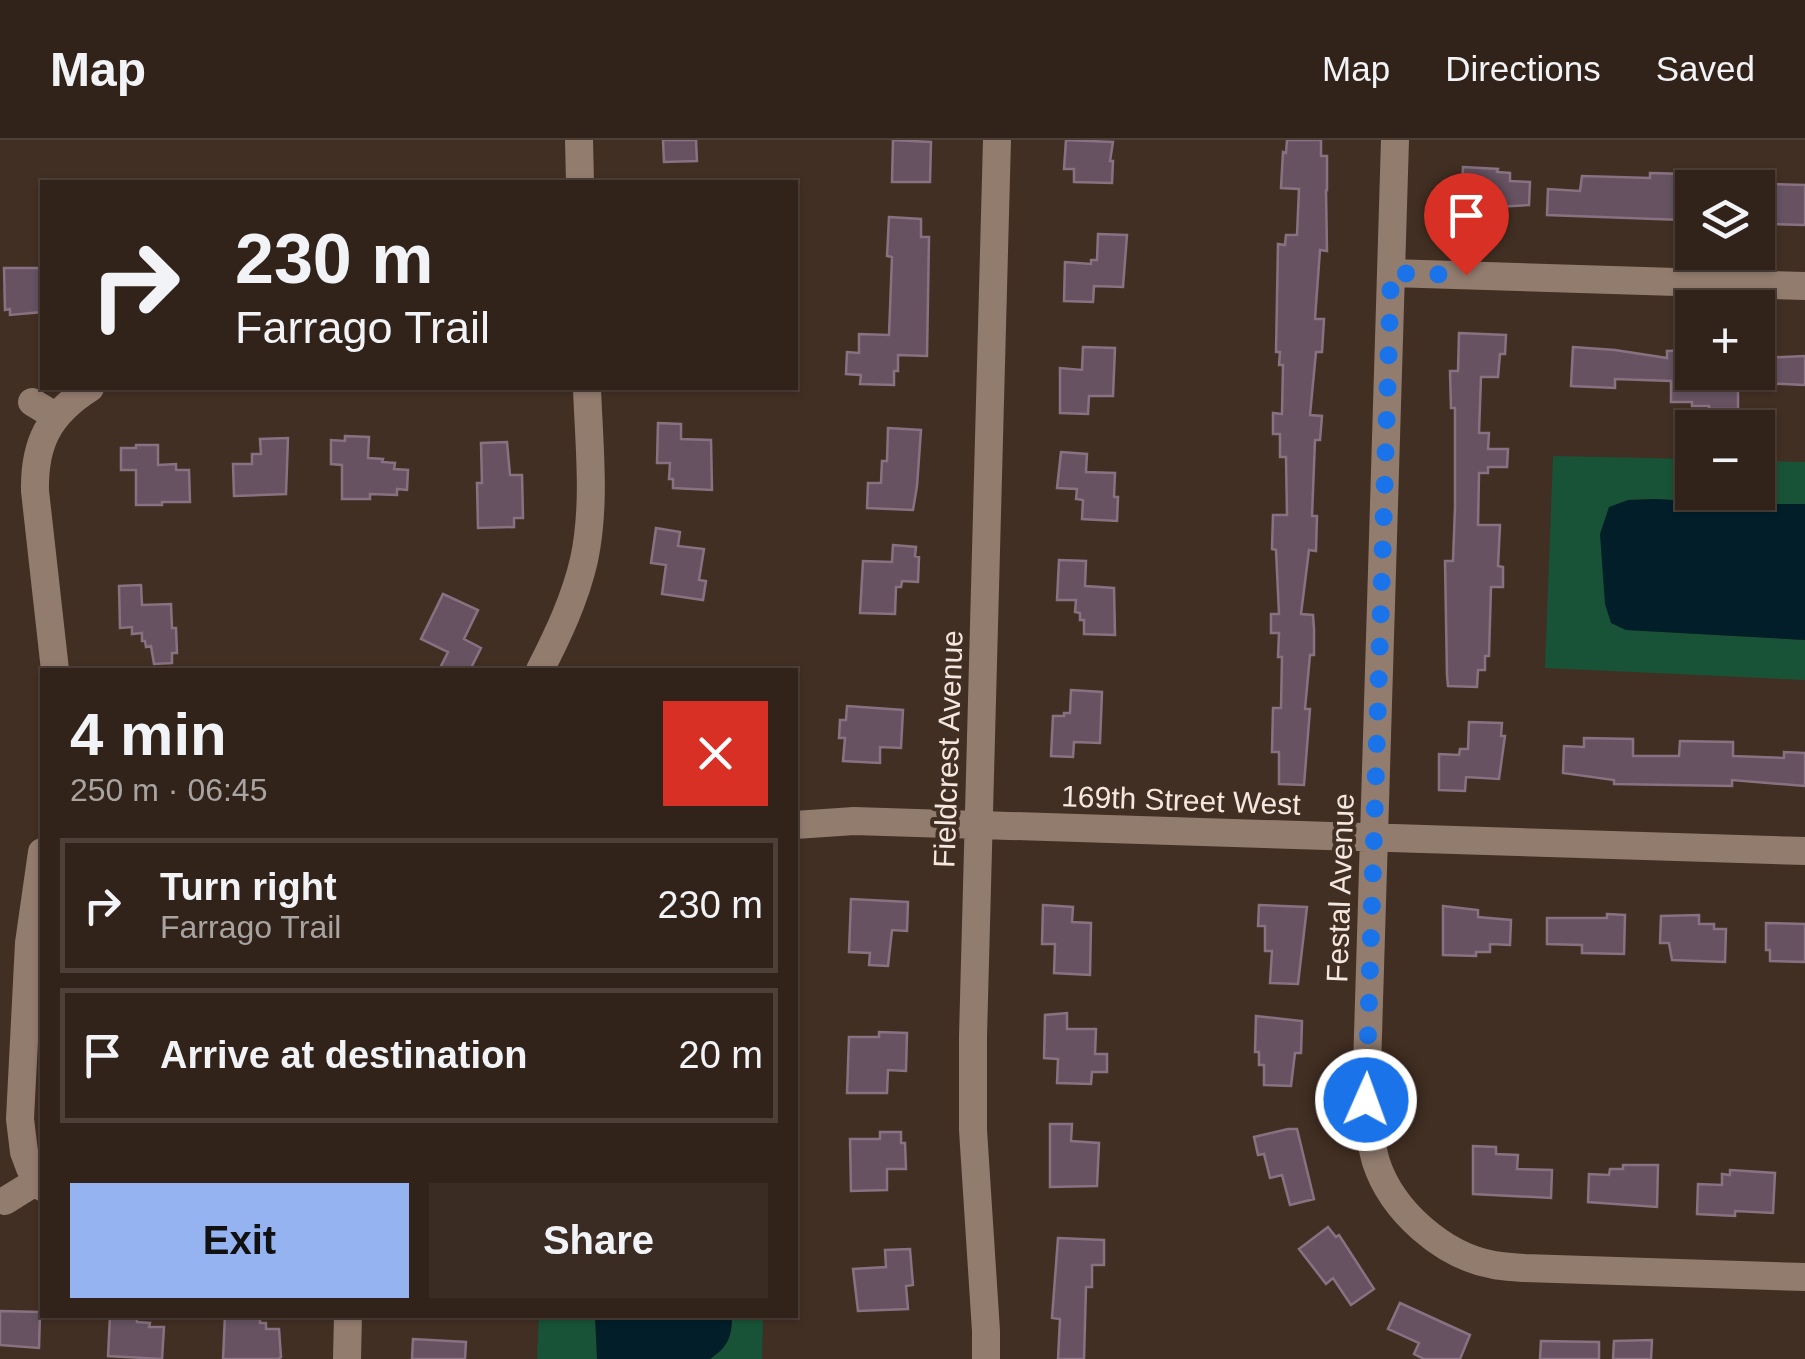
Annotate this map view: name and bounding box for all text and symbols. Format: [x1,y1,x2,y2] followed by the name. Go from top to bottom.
[50,43,146,96] text: Map
[1322,49,1390,88] text: Map
[1445,49,1601,88] text: Directions
[1656,49,1755,88] text: Saved
[1675,170,1775,510] map controls
[1675,170,1775,270] button: layers
[1424,173,1509,276] pin
[1439,188,1494,243] icon: arrive
[70,220,200,350] icon: right
[235,220,433,298] text: 230 m
[1675,290,1775,390] button: +
[235,302,490,353] text: Farrago Trail
[1675,410,1775,510] button: −
[927,630,969,868] street label: Fieldcrest Avenue
[70,701,227,768] text: 4 min
[663,701,768,806] button: close
[70,772,267,808] text: 250 m · 06:45
[1061,779,1302,821] street label: 169th Street West
[1320,793,1360,983] street label: Festal Avenue
[160,866,337,908] text: Turn right
[75,878,130,933] icon: right
[657,884,763,926] text: 230 m
[160,909,341,945] text: Farrago Trail
[75,1028,130,1083] icon: arrive
[160,1034,527,1076] text: Arrive at destination
[679,1034,763,1076] text: 20 m
[1314,1048,1418,1152] position arrow
[70,1183,409,1298] button: Exit
[429,1183,768,1298] button: Share

